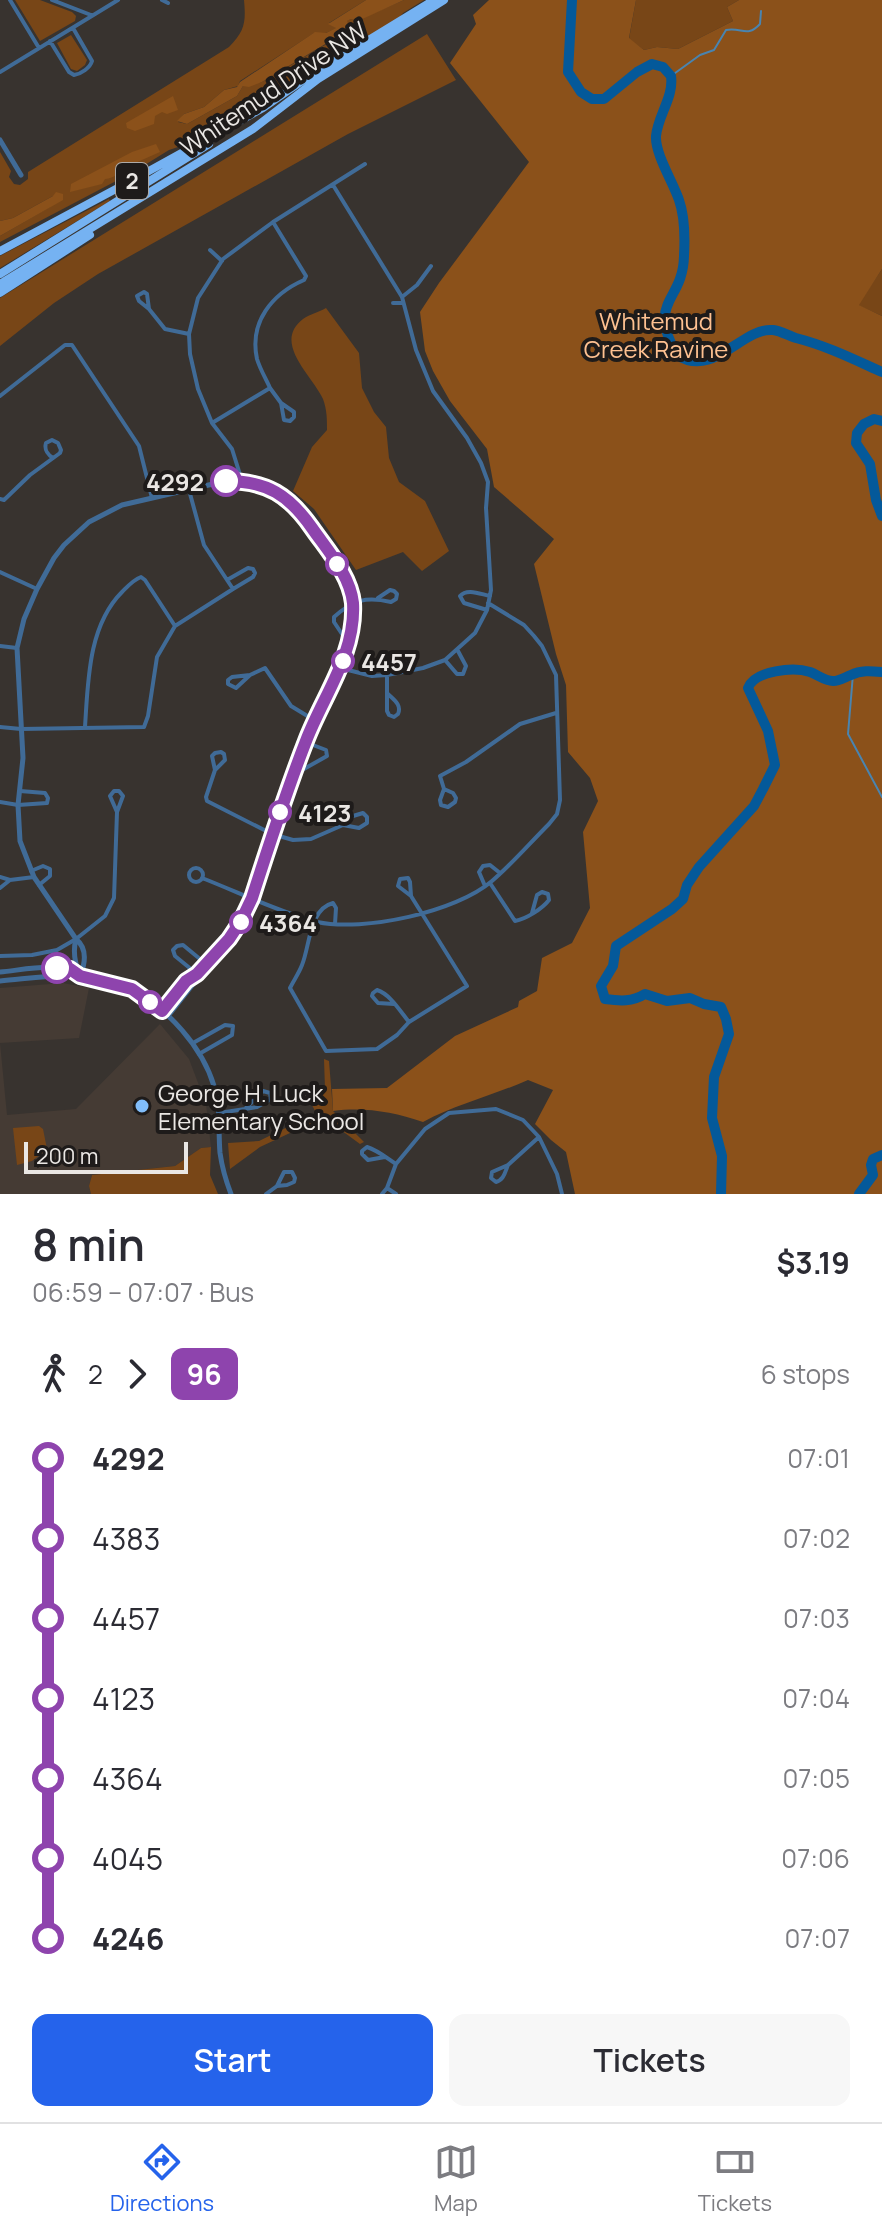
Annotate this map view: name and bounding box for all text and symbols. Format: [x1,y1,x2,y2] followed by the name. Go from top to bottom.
[173,13,373,163] street label: Whitemud Drive NW
[116,163,148,199] road number: 2
[584,304,728,365] park label: Whitemud Creek Ravine
[146,465,204,498] place label: 4292
[211,466,241,496] marker: 4292
[326,553,348,575] unlabelled marker
[361,645,417,678] place label: 4457
[332,650,354,672] marker: 4457
[298,796,351,829] place label: 4123
[269,801,291,823] marker: 4123
[259,906,317,939] place label: 4364
[230,911,252,933] marker: 4364
[42,953,72,983] unlabelled marker
[139,991,161,1013] unlabelled marker
[158,1076,364,1137] place label: George H. Luck Elementary School
[133,1097,151,1115] marker: George H. Luck Elementary School
[24,1138,188,1174] scale bar
[36,1141,98,1171] text: 200 m
[32,1214,145,1274] text: 8 min
[776,1242,850,1283] text: $3.19
[32,1274,254,1310] text: 06:59 – 07:07 · Bus
[32,1352,76,1396] icon: walk
[115,1352,159,1396] icon: forward
[187,1355,222,1393] text: 96
[88,1356,103,1392] text: 2
[761,1356,850,1392] text: 6 stops
[92,1438,165,1479] text: 4292
[787,1440,850,1476] text: 07:01
[92,1518,160,1559] text: 4383
[783,1520,850,1556] text: 07:02
[92,1598,160,1639] text: 4457
[783,1600,850,1636] text: 07:03
[92,1678,155,1719] text: 4123
[782,1680,850,1716] text: 07:04
[92,1758,163,1799] text: 4364
[782,1760,850,1796] text: 07:05
[92,1838,163,1879] text: 4045
[781,1840,850,1876] text: 07:06
[92,1918,164,1959] text: 4246
[784,1920,850,1956] text: 07:07
[32,2014,433,2106] button: Start
[449,2014,850,2106] button: Tickets
[110,2140,214,2218] tab: Directions
[434,2140,478,2218] tab: Map
[698,2140,772,2218] tab: Tickets

